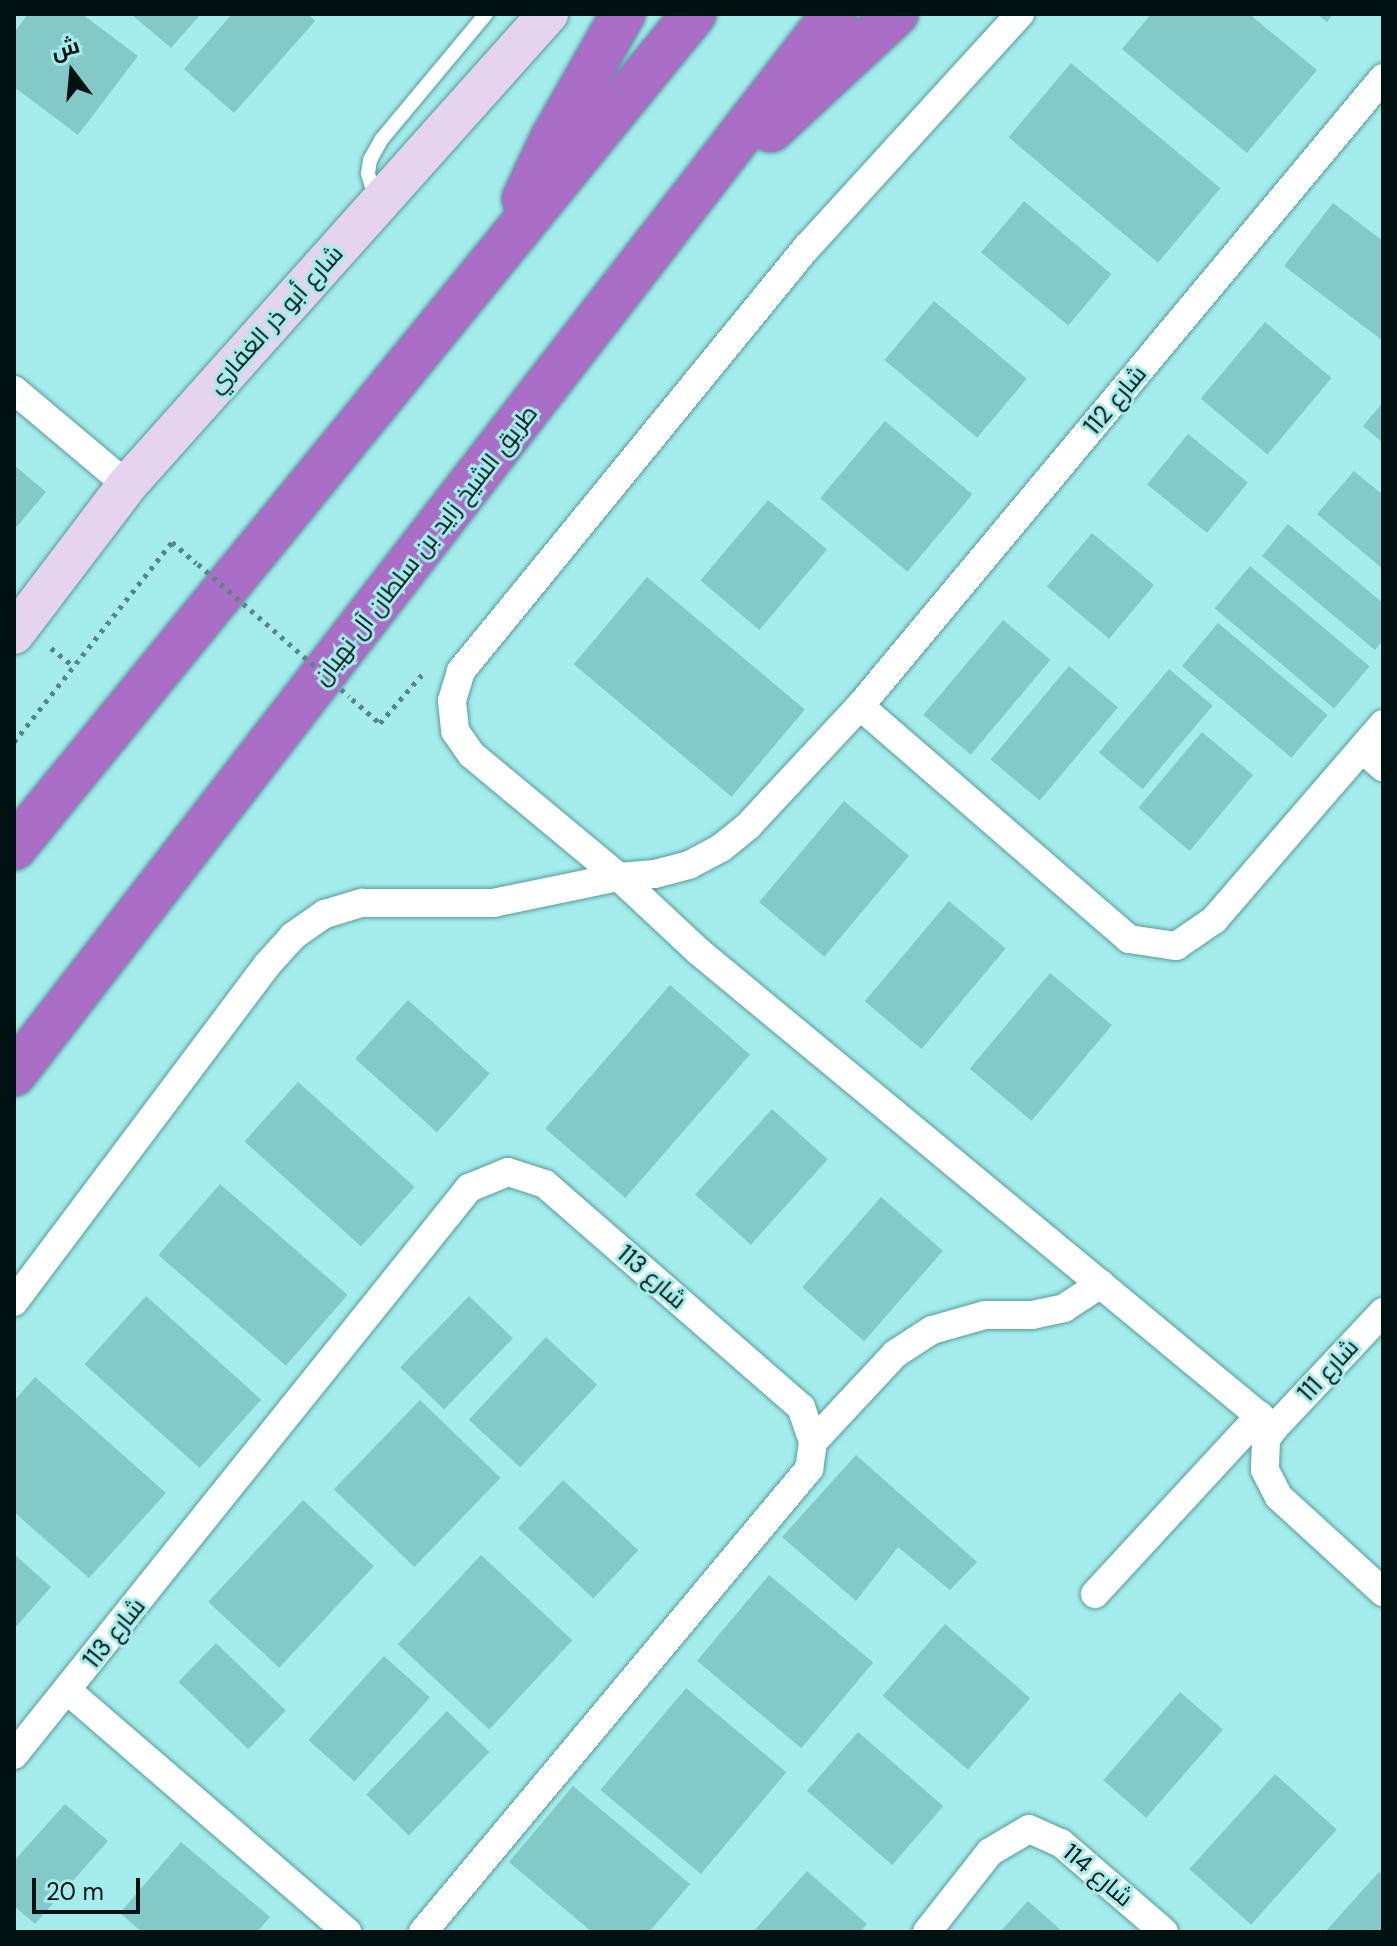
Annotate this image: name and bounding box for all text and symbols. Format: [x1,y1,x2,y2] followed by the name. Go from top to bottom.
[48,31,83,66] text: ش
[32,32,112,112] north arrow
[201,239,349,399] street label: شارع أبو ذر الغفاري
[1078,359,1152,441] street label: شارع 112
[307,399,543,691] street label: طريق الشيخ زايد بن سلطان آل نهيان
[612,1239,692,1315] street label: شارع 113
[1292,1333,1364,1407] street label: شارع 111
[77,1592,151,1674] street label: شارع 113
[1057,1837,1139,1913] street label: شارع 114
[36,1862,144,1912] scale bar
[46,1876,104,1907] text: 20 m

